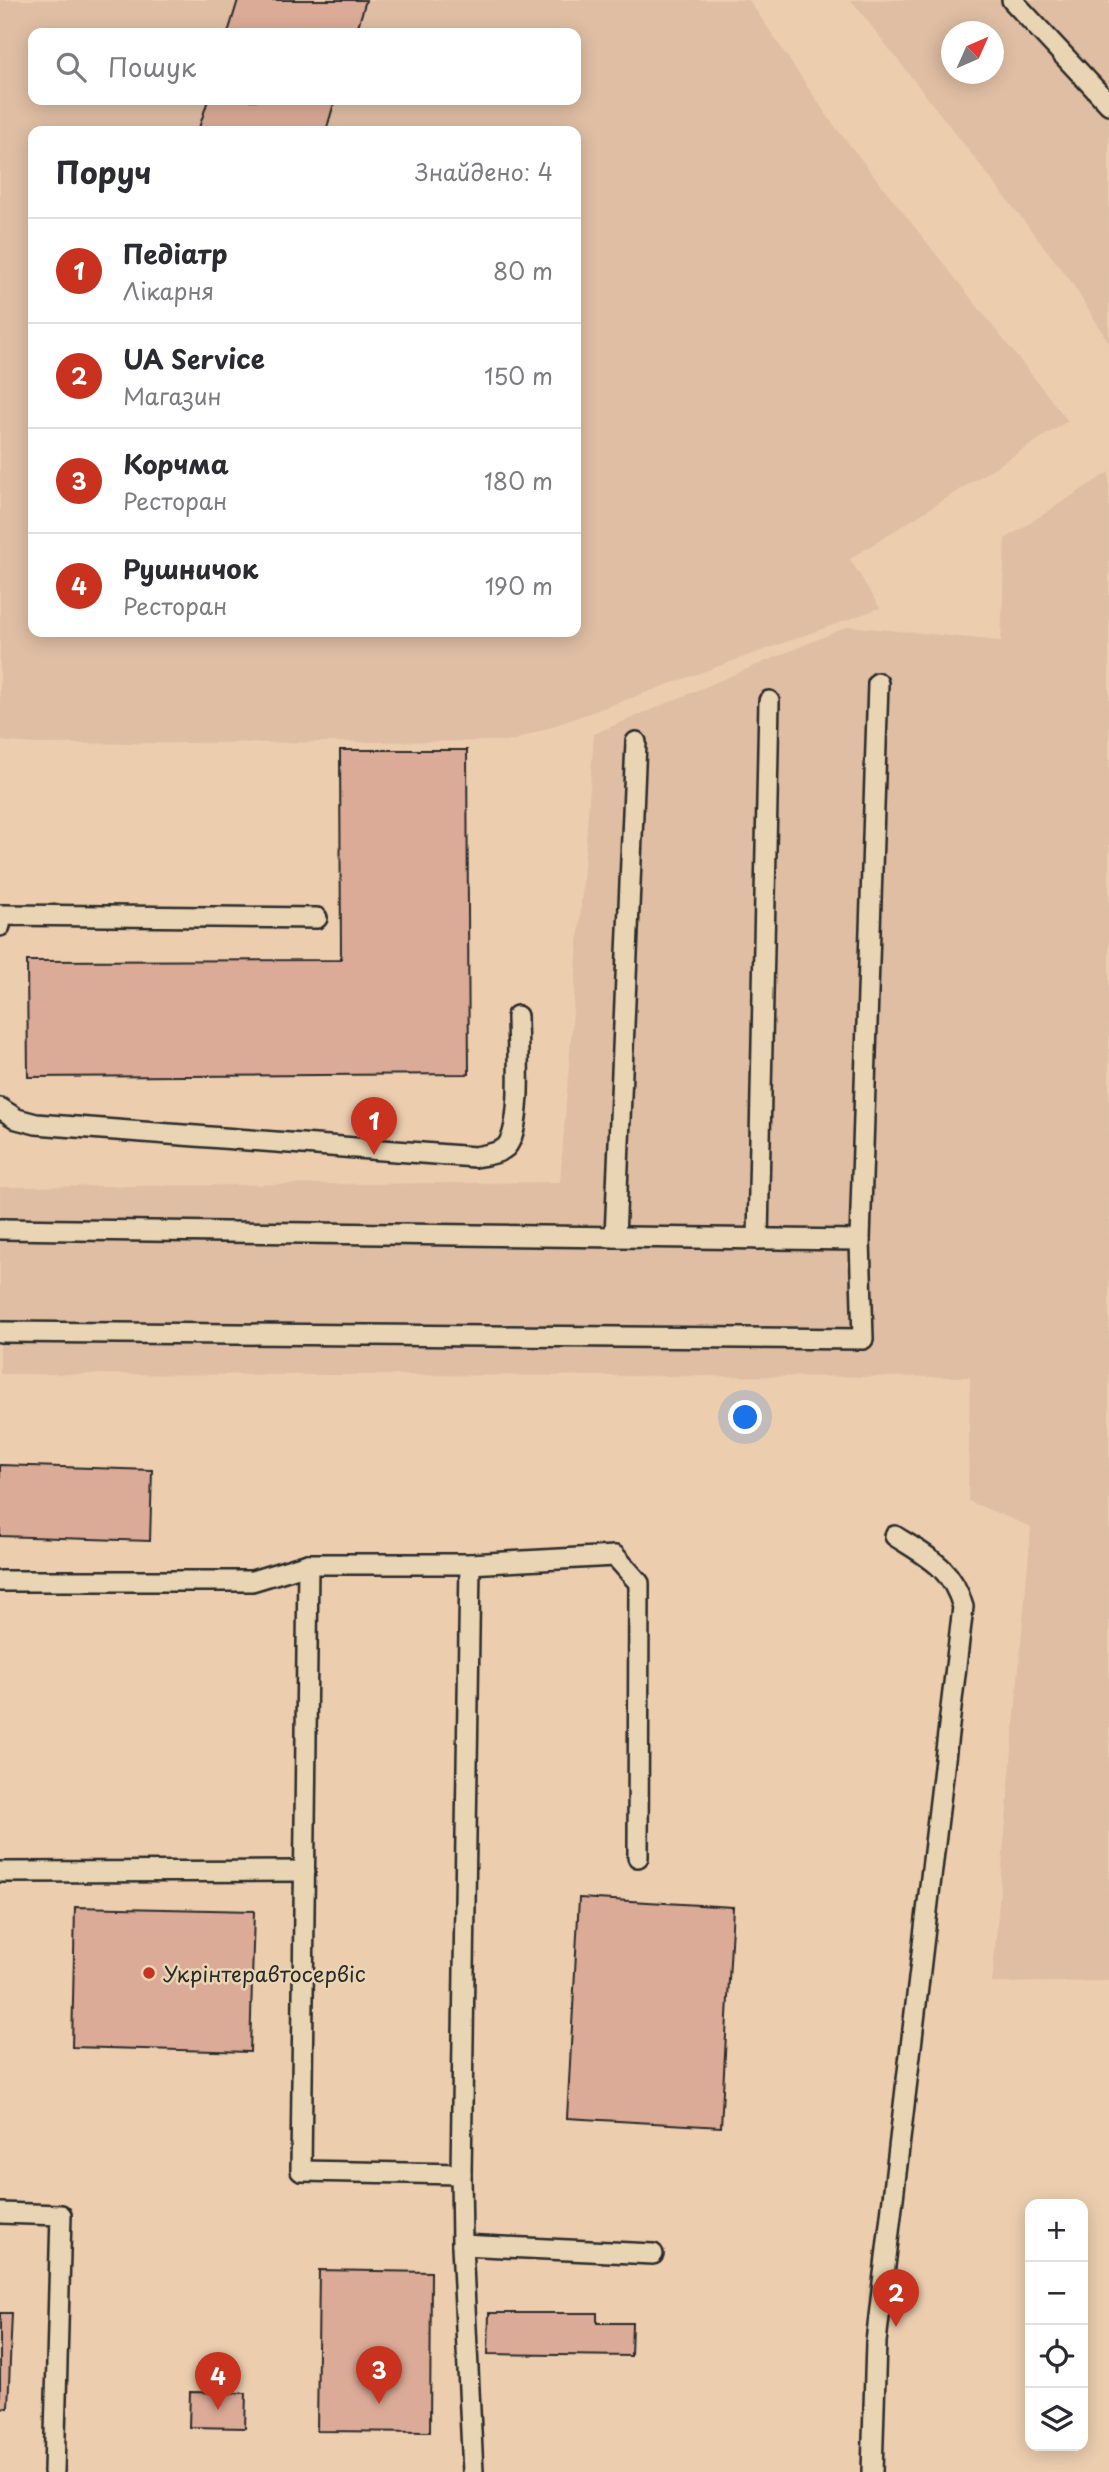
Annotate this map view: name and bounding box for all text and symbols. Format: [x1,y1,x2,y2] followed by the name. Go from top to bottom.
[941,21,1004,84] north arrow
[28,28,581,105] search box
[108,47,196,86] text: Пошук
[52,48,90,86] icon: search
[56,149,151,194] text: Поруч
[415,154,553,189] text: Знайдено: 4
[123,234,227,273] text: Педіатр
[74,253,85,288] text: 1
[493,253,553,288] text: 80 m
[123,273,214,308] text: Лікарня
[123,339,265,378] text: UA Service
[71,358,87,393] text: 2
[484,358,553,393] text: 150 m
[123,378,222,413] text: Магазин
[123,444,229,483] text: Корчма
[71,463,87,498] text: 3
[484,463,553,498] text: 180 m
[123,483,227,518] text: Ресторан
[123,549,258,588] text: Рушничок
[71,568,87,603] text: 4
[485,568,553,603] text: 190 m
[123,588,227,623] text: Ресторан
[351,1097,397,1155] pin: 1
[728,1400,762,1434] your location
[163,1957,366,1989] place label: Укрінтеравтосервіс
[141,1965,157,1981] marker: Укрінтеравтосервіс
[1025,2199,1088,2451] map controls
[1025,2199,1088,2262] button: +
[1025,2262,1088,2325] button: −
[873,2269,919,2327] pin: 2
[1025,2325,1088,2388] button: locate
[356,2346,402,2404] pin: 3
[195,2352,241,2410] pin: 4
[1025,2388,1088,2451] button: layers

